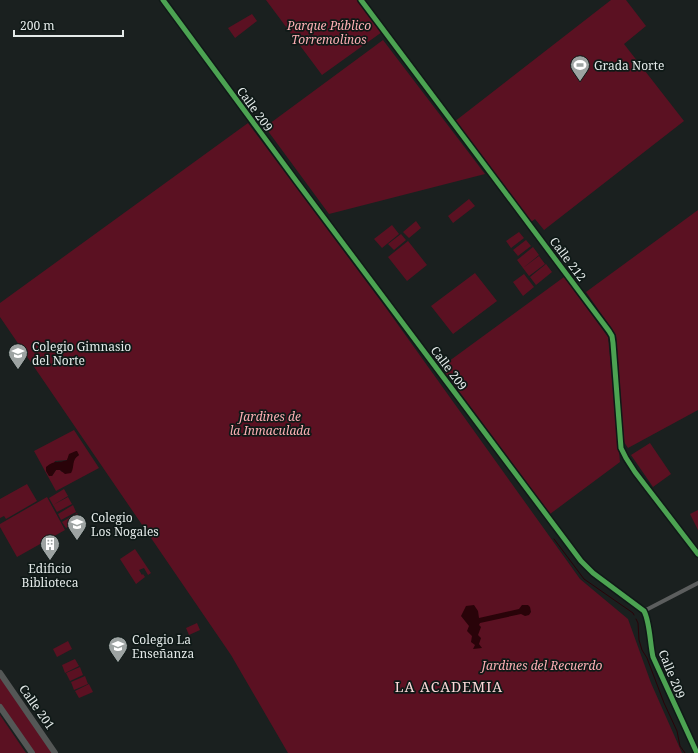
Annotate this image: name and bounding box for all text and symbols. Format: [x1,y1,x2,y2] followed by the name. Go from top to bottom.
[14,12,123,38] scale bar
[20,17,55,34] text: 200 m
[286,17,371,48] park label: Parque Público Torremolinos
[569,54,591,82] sports icon: Grada Norte
[594,57,664,74] place label: Grada Norte
[233,83,277,135] street label: Calle 209
[546,233,590,285] street label: Calle 212
[32,338,131,369] place label: Colegio Gimnasio del Norte
[7,342,29,370] school or university icon: Colegio Gimnasio del Norte
[427,342,471,394] street label: Calle 209
[230,408,310,439] park label: Jardines de la Inmaculada
[91,509,159,540] place label: Colegio Los Nogales
[66,513,88,541] school or university icon: Colegio Los Nogales
[39,533,61,561] building icon: Edificio Biblioteca
[22,560,79,591] place label: Edificio Biblioteca
[132,631,194,662] place label: Colegio La Enseñanza
[107,635,129,663] school or university icon: Colegio La Enseñanza
[655,647,689,701] street label: Calle 209
[480,657,602,674] park label: Jardines del Recuerdo
[395,677,503,696] district label: LA ACADEMIA
[15,681,59,733] street label: Calle 201

